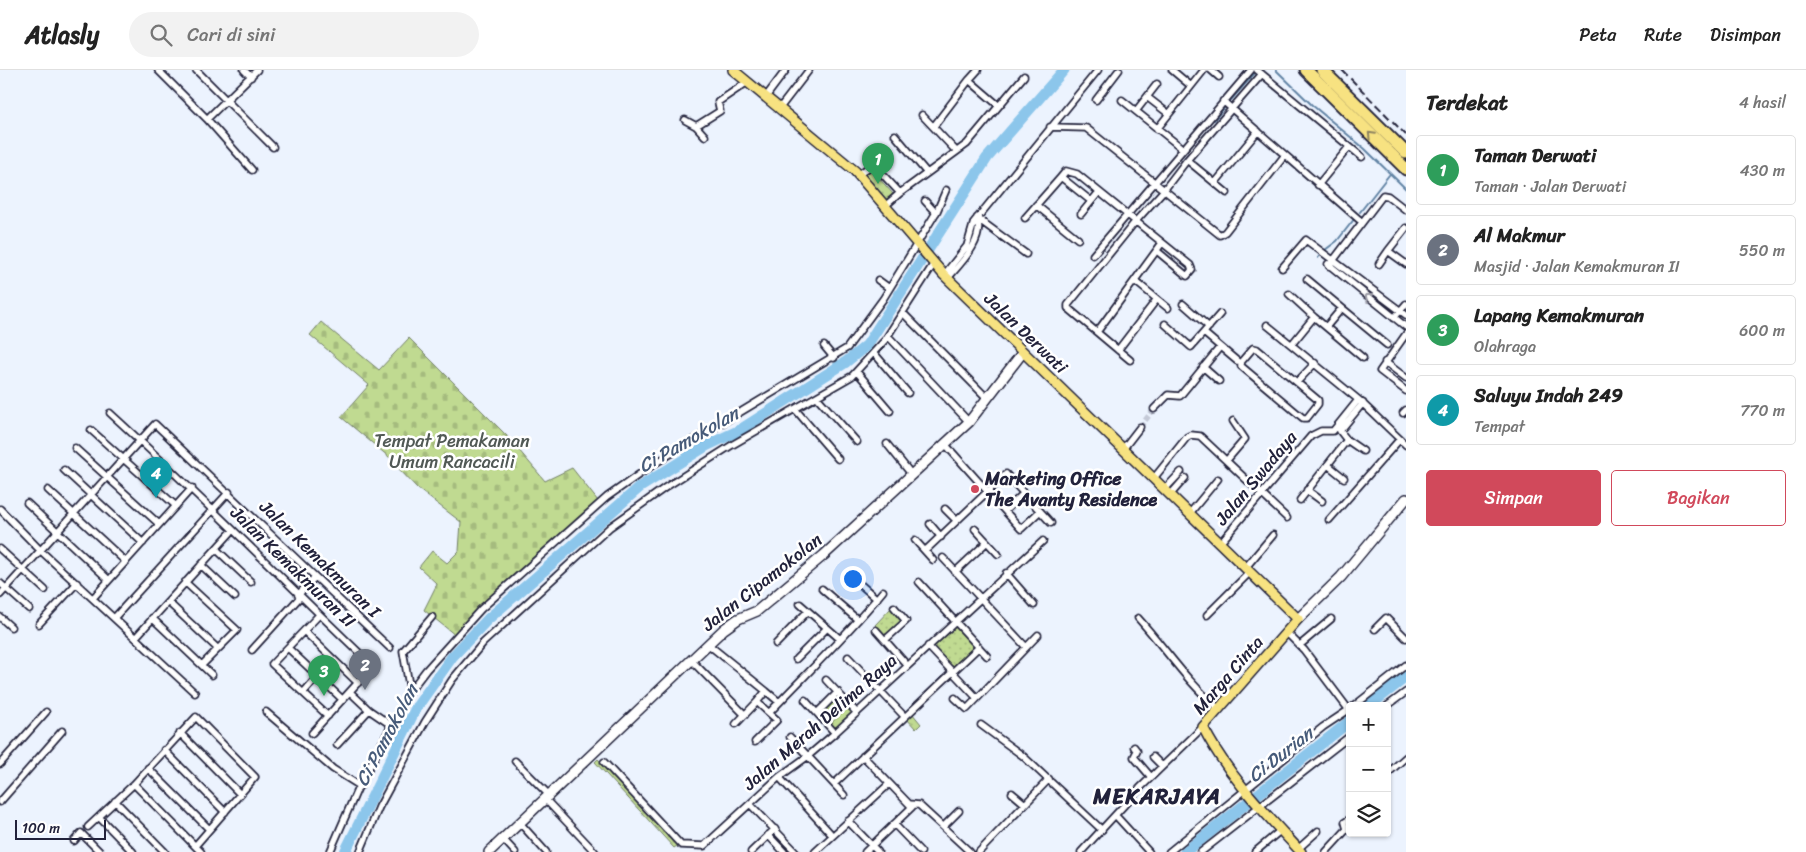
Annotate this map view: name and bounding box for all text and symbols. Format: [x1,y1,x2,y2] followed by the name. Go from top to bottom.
[129,12,479,57] search box
[25,14,99,56] text: Atlasly
[187,18,275,51] text: Cari di sini
[1579,19,1616,51] text: Peta
[1644,19,1682,51] text: Rute
[1710,19,1781,51] text: Disimpan
[147,21,175,49] icon: search
[1426,84,1508,122] text: Terdekat
[1739,88,1786,117] text: 4 hasil
[1368,131,1377,140] one-way arrow
[1474,139,1596,172] text: Taman Derwati
[862,143,894,184] pin: 1
[1440,156,1446,185] text: 1
[1740,156,1785,185] text: 430 m
[1474,172,1626,201] text: Taman · Jalan Derwati
[1474,219,1565,252] text: Al Makmur
[1438,236,1448,265] text: 2
[1739,236,1785,265] text: 550 m
[1474,252,1680,281] text: Masjid · Jalan Kemakmuran II
[976,284,1076,382] street label: Jalan Derwati
[1364,293,1373,302] one-way arrow
[1474,299,1644,332] text: Lapang Kemakmuran
[1439,316,1447,345] text: 3
[1739,316,1785,345] text: 600 m
[1474,332,1536,361] text: Olahraga
[1474,379,1623,412] text: Saluyu Indah 249
[632,396,746,482] water label: Ci Pamokolan
[1438,396,1448,425] text: 4
[1740,396,1785,425] text: 770 m
[1474,412,1525,441] text: Tempat
[1206,423,1306,533] street label: Jalan Swadaya
[374,425,530,478] park label: Tempat Pemakaman Umum Rancacili
[140,457,172,498] pin: 4
[984,463,1158,516] place label: Marketing Office The Avanty Residence
[1426,470,1601,526] button: Simpan
[1611,470,1786,526] button: Bagikan
[969,483,981,495] marker: Marketing Office The Avanty Residence
[251,491,390,627] street label: Jalan Kemakmuran I
[222,497,364,636] street label: Jalan Kemakmuran II
[694,524,830,640] street label: Jalan Cipamokolan
[840,566,866,592] your location
[1184,628,1272,722] street label: Marga Cinta
[735,645,905,799] street label: Jalan Merah Delima Raya
[349,649,381,690] pin: 2
[308,655,340,696] pin: 3
[346,677,428,792] water label: Ci Pamokolan
[1346,702,1391,837] map controls
[1346,702,1391,747] button: +
[1240,717,1322,791] water label: Ci Durian
[1346,747,1391,792] button: −
[1092,777,1221,816] district label: MEKARJAYA
[1346,792,1391,837] button: layers
[22,816,60,841] text: 100 m
[15,817,106,840] scale bar

